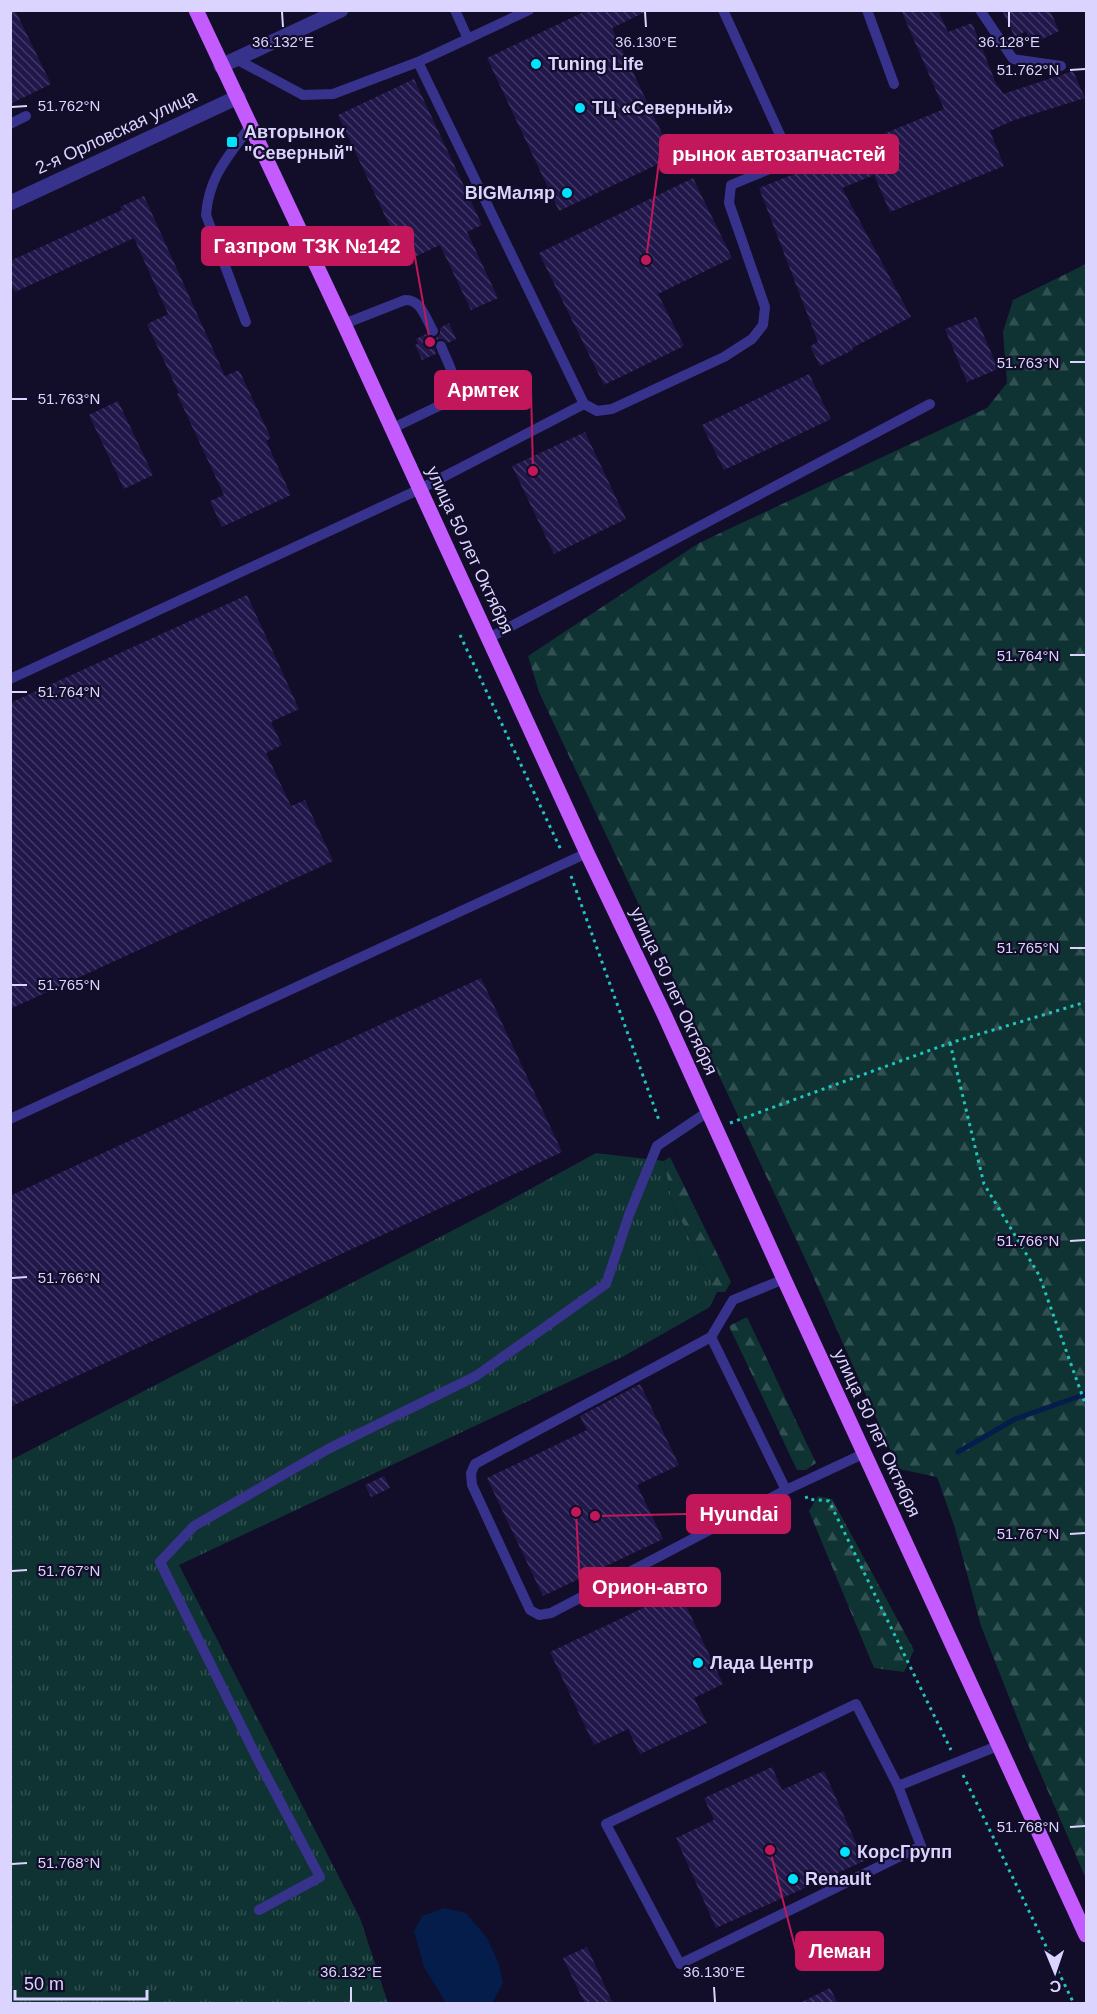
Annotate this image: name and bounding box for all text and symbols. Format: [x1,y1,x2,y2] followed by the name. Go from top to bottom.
[252,33,314,50] text: 36.132°E
[615,33,677,50] text: 36.130°E
[978,33,1040,50] text: 36.128°E
[548,54,644,74] place label: Tuning Life
[529,57,543,71] marker: Tuning Life
[997,61,1059,78] text: 51.762°N
[32,85,201,178] street label: 2-я Орловская улица
[38,97,100,114] text: 51.762°N
[592,98,733,118] place label: ТЦ «Северный»
[573,101,587,115] marker: ТЦ «Северный»
[244,122,353,163] place label: Авторынок "Северный"
[225,135,239,149] marker: Авторынок "Северный"
[660,135,898,173] callout: рынок автозапчастей
[672,143,886,165] text: рынок автозапчастей
[465,183,555,203] place label: BIGМаляр
[560,186,574,200] marker: BIGМаляр
[202,227,413,265] callout: Газпром ТЗК №142
[213,235,401,257] text: Газпром ТЗК №142
[997,354,1059,371] text: 51.763°N
[435,371,531,409] callout: Армтек
[447,379,520,401] text: Армтек
[38,390,100,407] text: 51.763°N
[422,463,518,637] street label: улица 50 лет Октября
[997,647,1059,664] text: 51.764°N
[38,683,100,700] text: 51.764°N
[626,904,722,1078] street label: улица 50 лет Октября
[997,939,1059,956] text: 51.765°N
[38,976,100,993] text: 51.765°N
[997,1232,1059,1249] text: 51.766°N
[38,1269,100,1286] text: 51.766°N
[829,1346,925,1520] street label: улица 50 лет Октября
[687,1495,790,1533] callout: Hyundai
[700,1503,778,1525] text: Hyundai
[997,1525,1059,1542] text: 51.767°N
[38,1562,100,1579] text: 51.767°N
[580,1568,720,1606] callout: Орион-авто
[592,1576,708,1598] text: Орион-авто
[710,1653,814,1673] place label: Лада Центр
[691,1656,705,1670] marker: Лада Центр
[997,1818,1059,1835] text: 51.768°N
[857,1842,952,1862] place label: КорсГрупп
[838,1845,852,1859] marker: КорсГрупп
[38,1854,100,1871] text: 51.768°N
[805,1869,871,1889] place label: Renault
[786,1872,800,1886] marker: Renault
[796,1932,883,1970] callout: Леман
[809,1940,871,1962] text: Леман
[1025,1942,1085,2002] north arrow
[15,1963,147,2001] scale bar
[320,1963,382,1980] text: 36.132°E
[683,1963,745,1980] text: 36.130°E
[24,1974,64,1994] text: 50 m
[1049,1978,1062,1995] text: С

